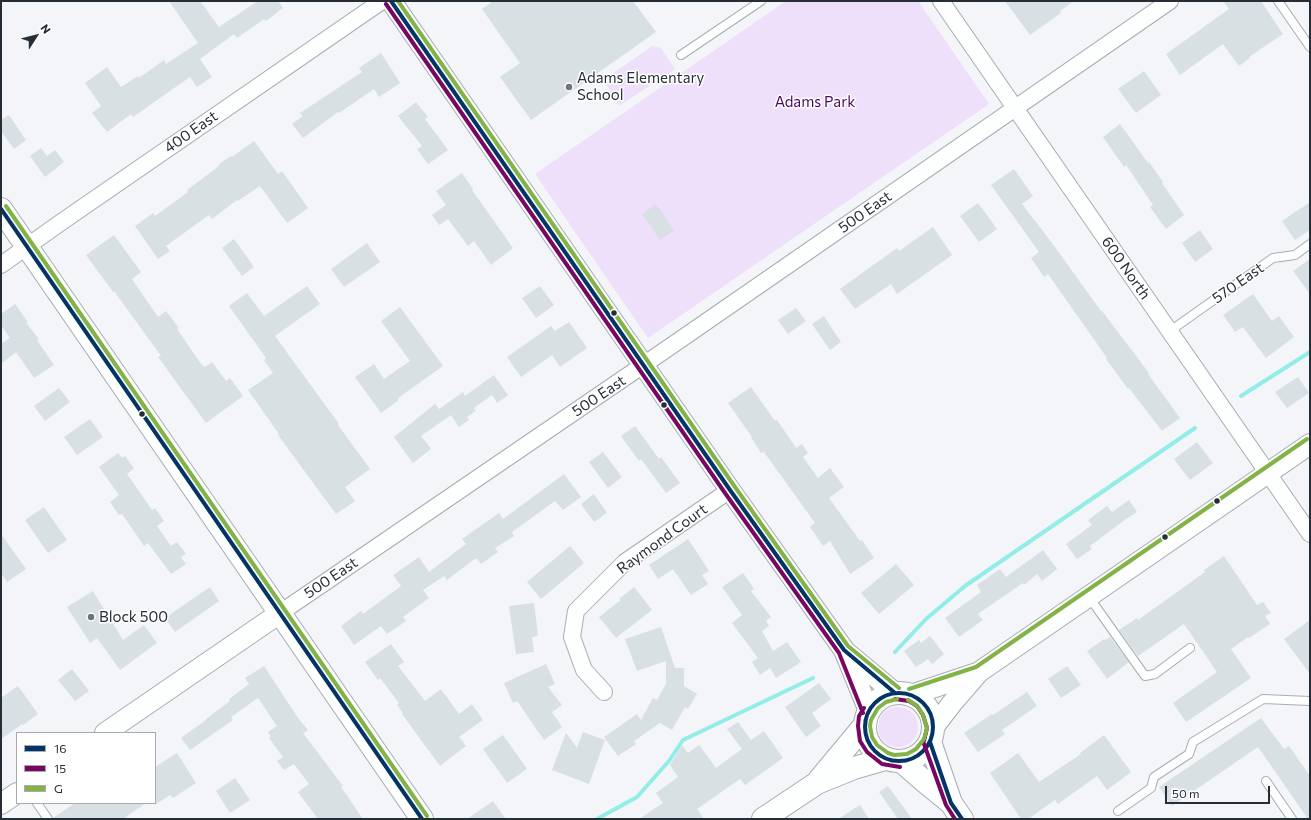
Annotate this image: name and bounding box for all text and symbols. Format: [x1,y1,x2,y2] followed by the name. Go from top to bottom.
[16,16,56,56] north arrow
[38,21,54,36] text: N
[577,69,704,104] place label: Adams Elementary School
[564,82,574,92] marker: Adams Elementary School
[775,93,855,111] park label: Adams Park
[161,107,221,157] street label: 400 East
[835,187,895,237] street label: 500 East
[1098,233,1154,303] street label: 600 North
[1209,259,1267,307] street label: 570 East
[609,308,619,318] unlabelled marker
[569,372,629,420] street label: 500 East
[659,400,669,410] unlabelled marker
[137,409,147,419] unlabelled marker
[1212,496,1222,506] unlabelled marker
[613,500,711,578] street label: Raymond Court
[1160,532,1170,542] unlabelled marker
[301,554,361,602] street label: 500 East
[99,608,168,626] place label: Block 500
[86,612,96,622] marker: Block 500
[16,732,156,804] legend
[54,741,66,755] text: 16
[54,761,66,775] text: 15
[1167,778,1272,804] scale bar
[54,781,63,795] text: G
[1172,786,1200,800] text: 50 m

